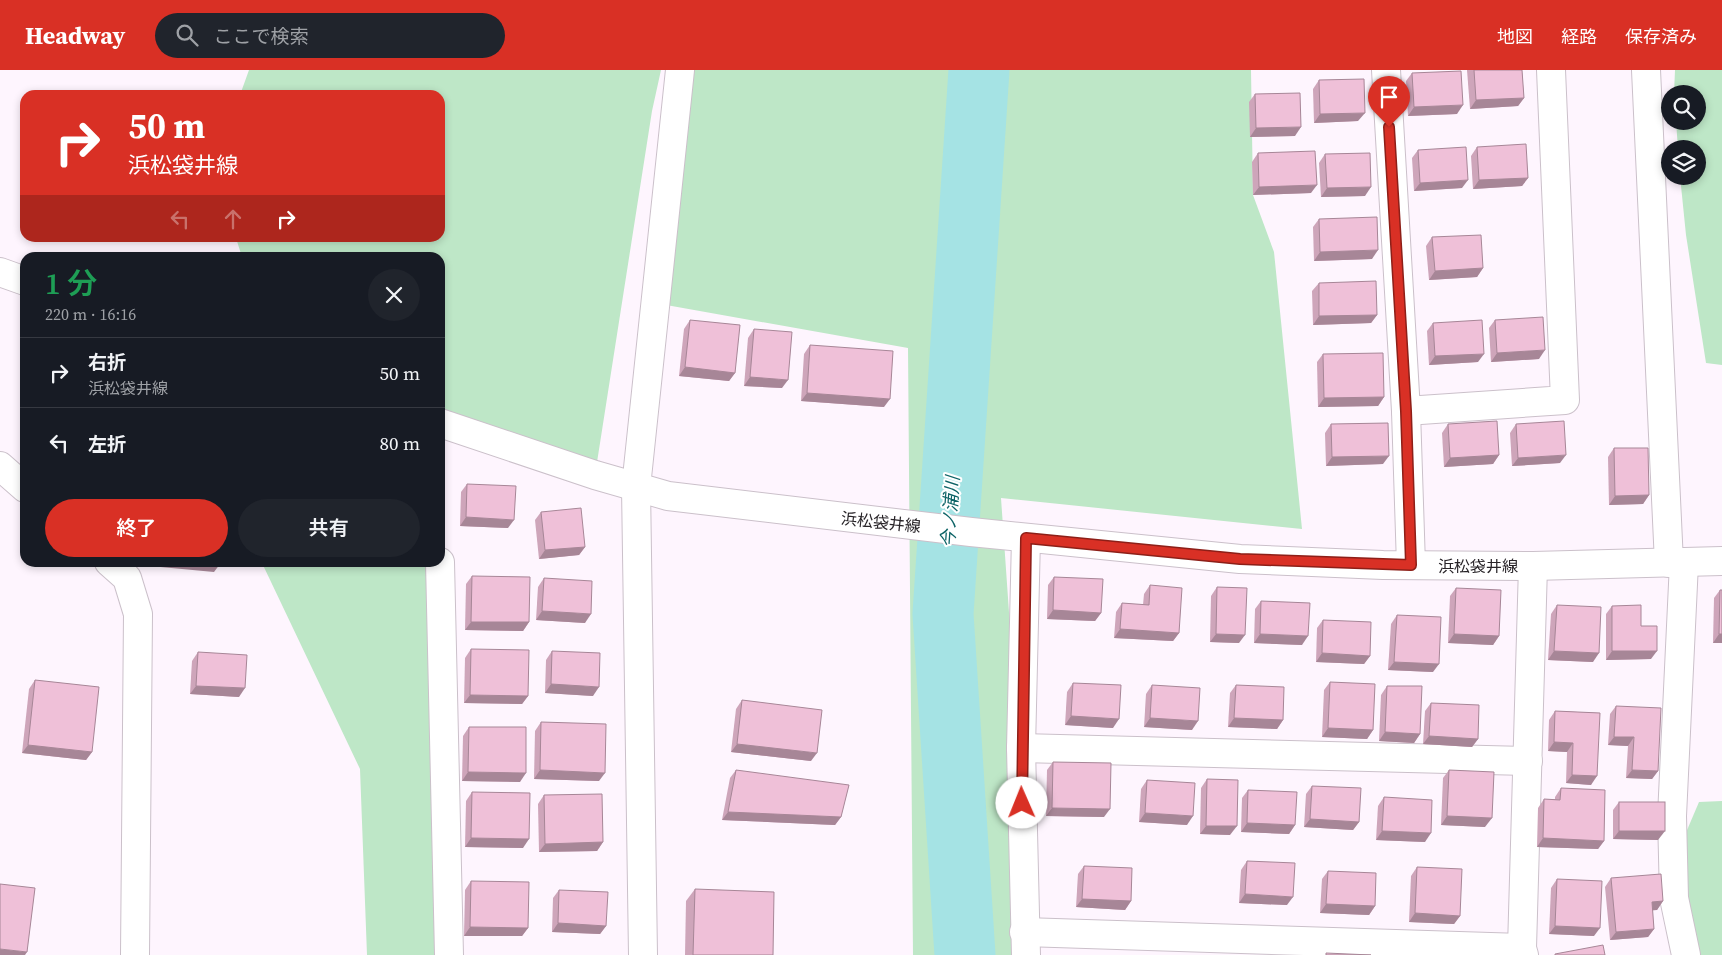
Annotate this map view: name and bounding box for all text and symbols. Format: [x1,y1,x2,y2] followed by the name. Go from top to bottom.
[155,13,505,58] search box
[25,19,125,52] text: Headway
[173,21,201,49] icon: search
[213,23,308,49] text: ここで検索
[1497,24,1533,49] text: 地図
[1561,24,1597,49] text: 経路
[1625,24,1697,49] text: 保存済み
[1368,76,1410,127] pin
[1375,83,1403,111] icon: arrive
[1661,85,1706,185] map controls
[1661,85,1706,130] button: search
[128,102,205,150] text: 50 m
[45,110,110,175] icon: right
[1661,140,1706,185] button: layers
[128,150,238,180] text: 浜松袋井線
[166,205,194,233] icon: left
[219,205,247,233] icon: ahead
[272,205,300,233] icon: right
[45,263,97,304] text: 1 分
[368,269,420,321] button: close
[45,303,136,325] text: 220 m · 16:16
[88,349,126,375] text: 右折
[45,359,73,387] icon: right
[379,360,420,386] text: 50 m
[88,377,168,399] text: 浜松袋井線
[45,429,73,457] icon: left
[379,430,420,456] text: 80 m
[88,431,126,457] text: 左折
[935,473,965,549] water label: 今ノ浦川
[45,499,228,557] button: 終了
[238,499,420,557] button: 共有
[840,507,922,537] street label: 浜松袋井線
[1438,555,1518,577] street label: 浜松袋井線
[995,776,1047,828] position arrow

